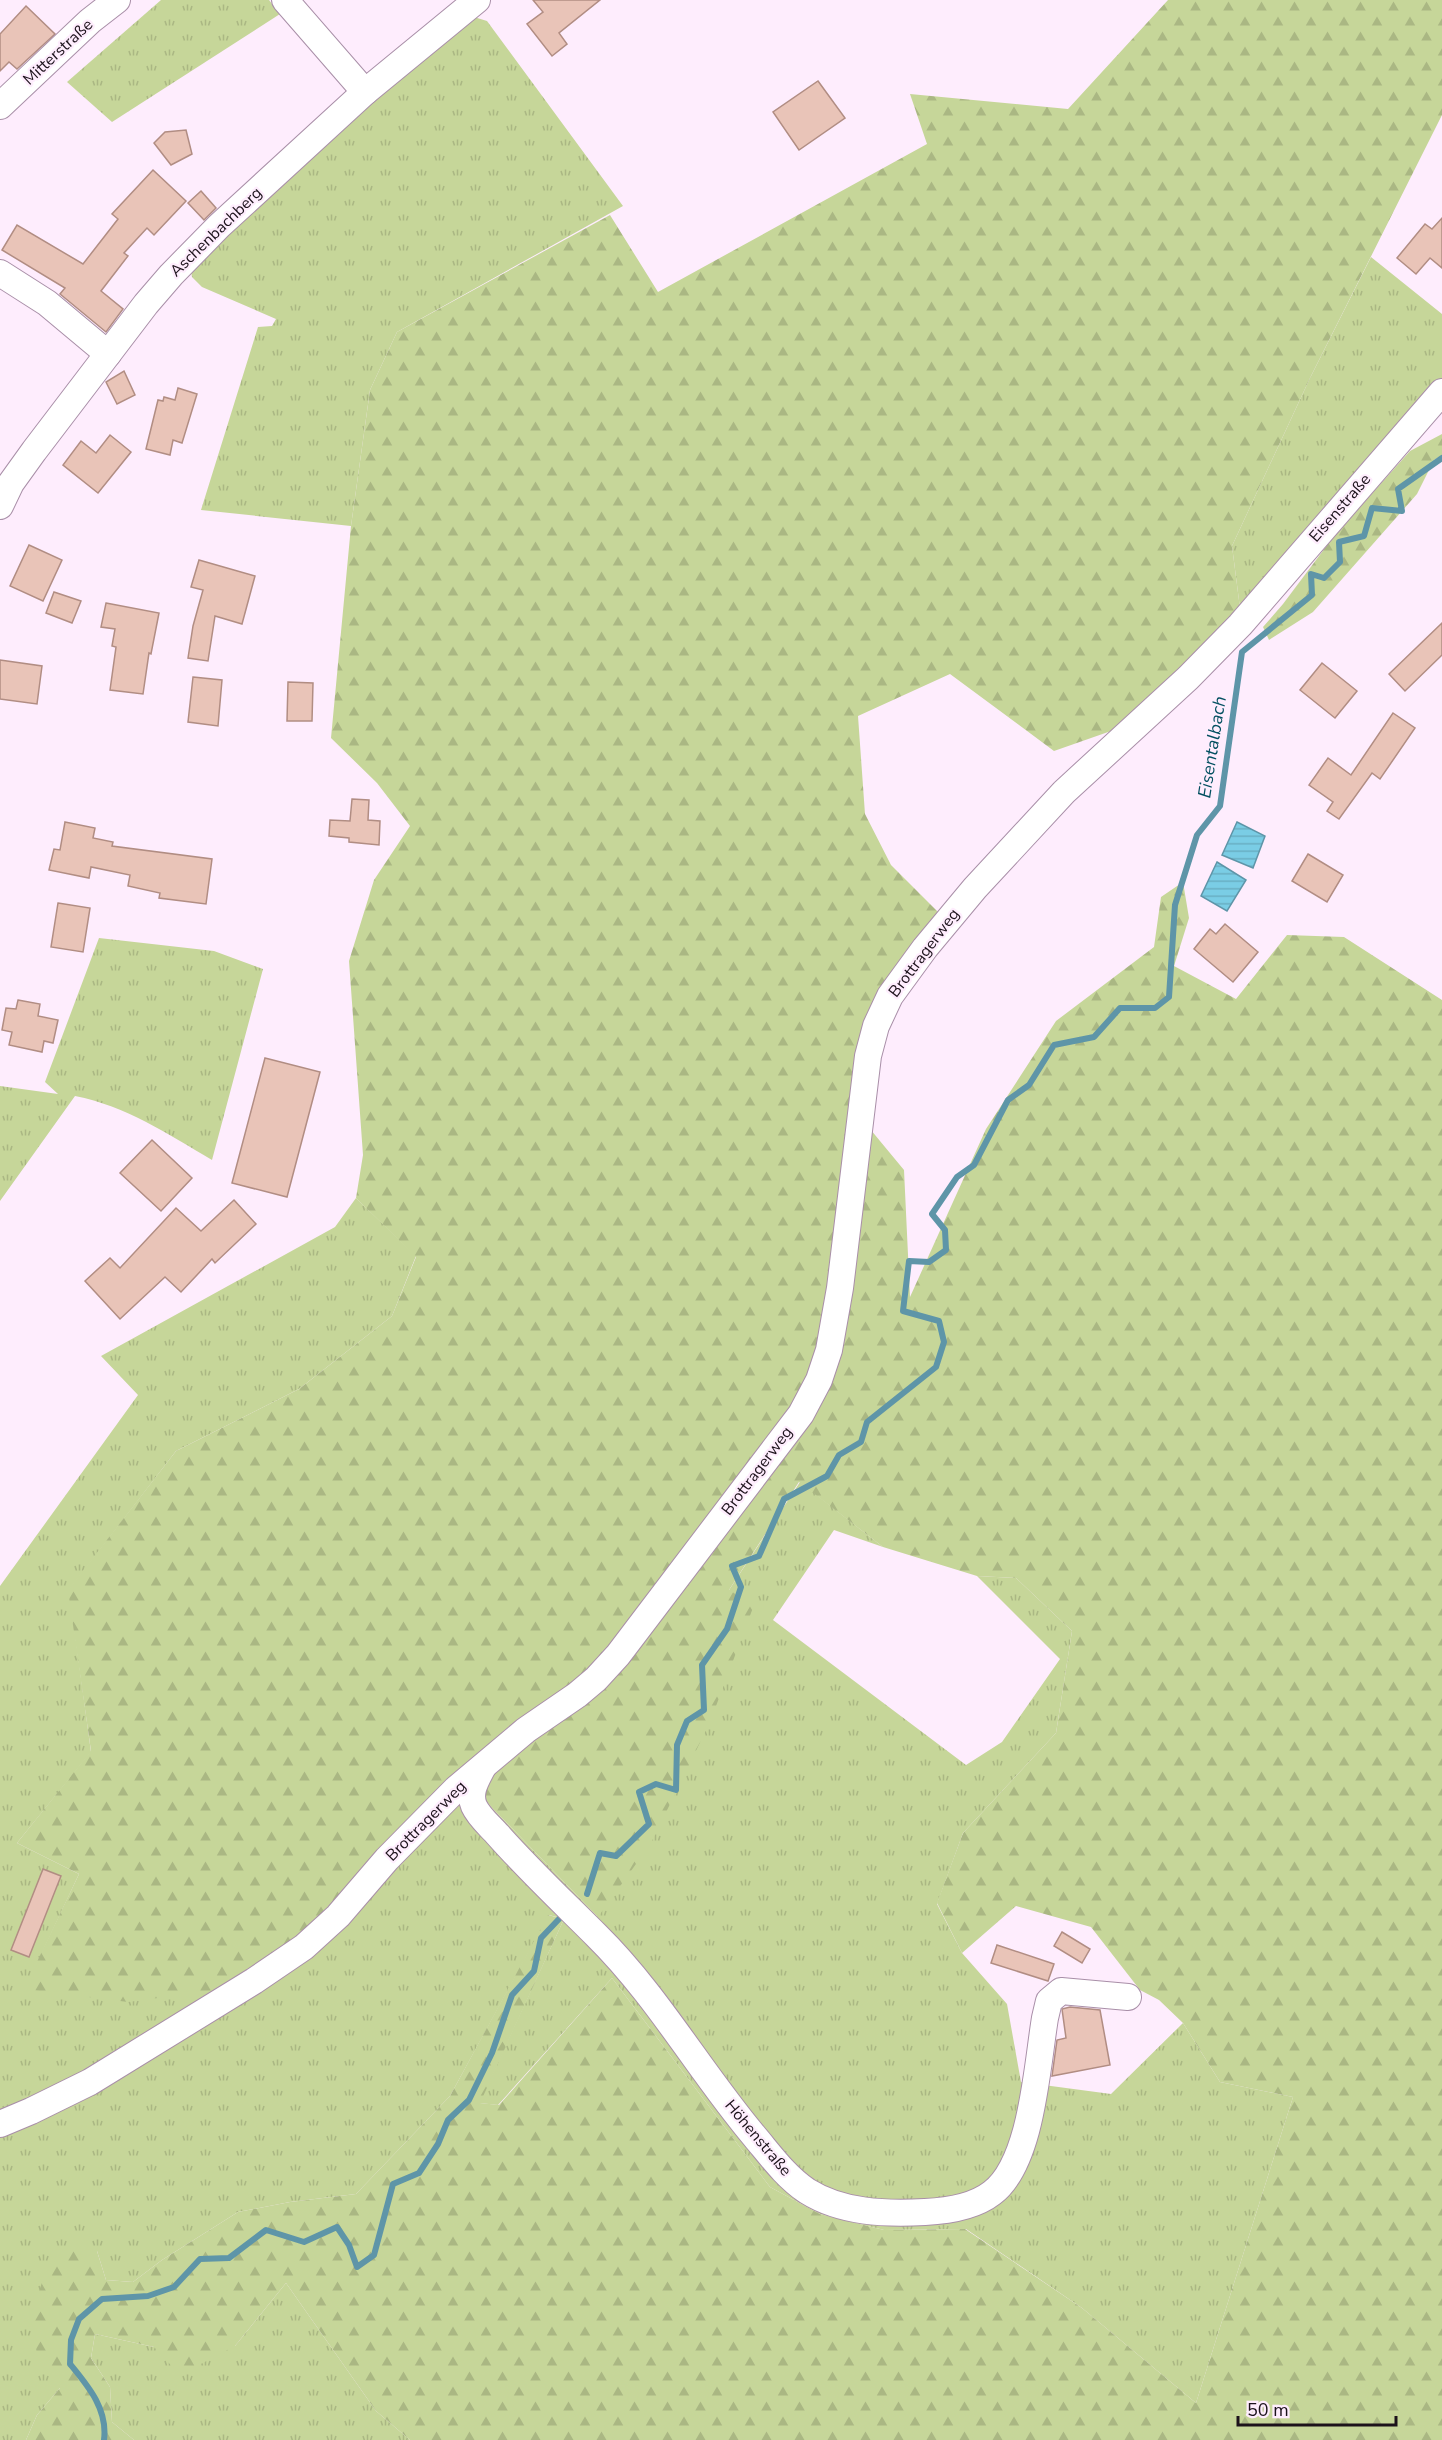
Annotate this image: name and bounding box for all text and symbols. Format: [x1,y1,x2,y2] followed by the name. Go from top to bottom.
[18,14,98,90] street label: Mitterstraße
[165,182,267,282] street label: Aschenbachberg
[1304,469,1376,547] street label: Eisenstraße
[1192,694,1232,800] water label: Eisentalbach
[883,904,965,1002] street label: Brottragerweg
[716,1422,798,1520] street label: Brottragerweg
[381,1776,471,1866] street label: Brottragerweg
[720,2095,796,2181] street label: Höhenstraße
[1238,2389,1396,2427] scale bar
[1247,2398,1289,2422] text: 50 m

